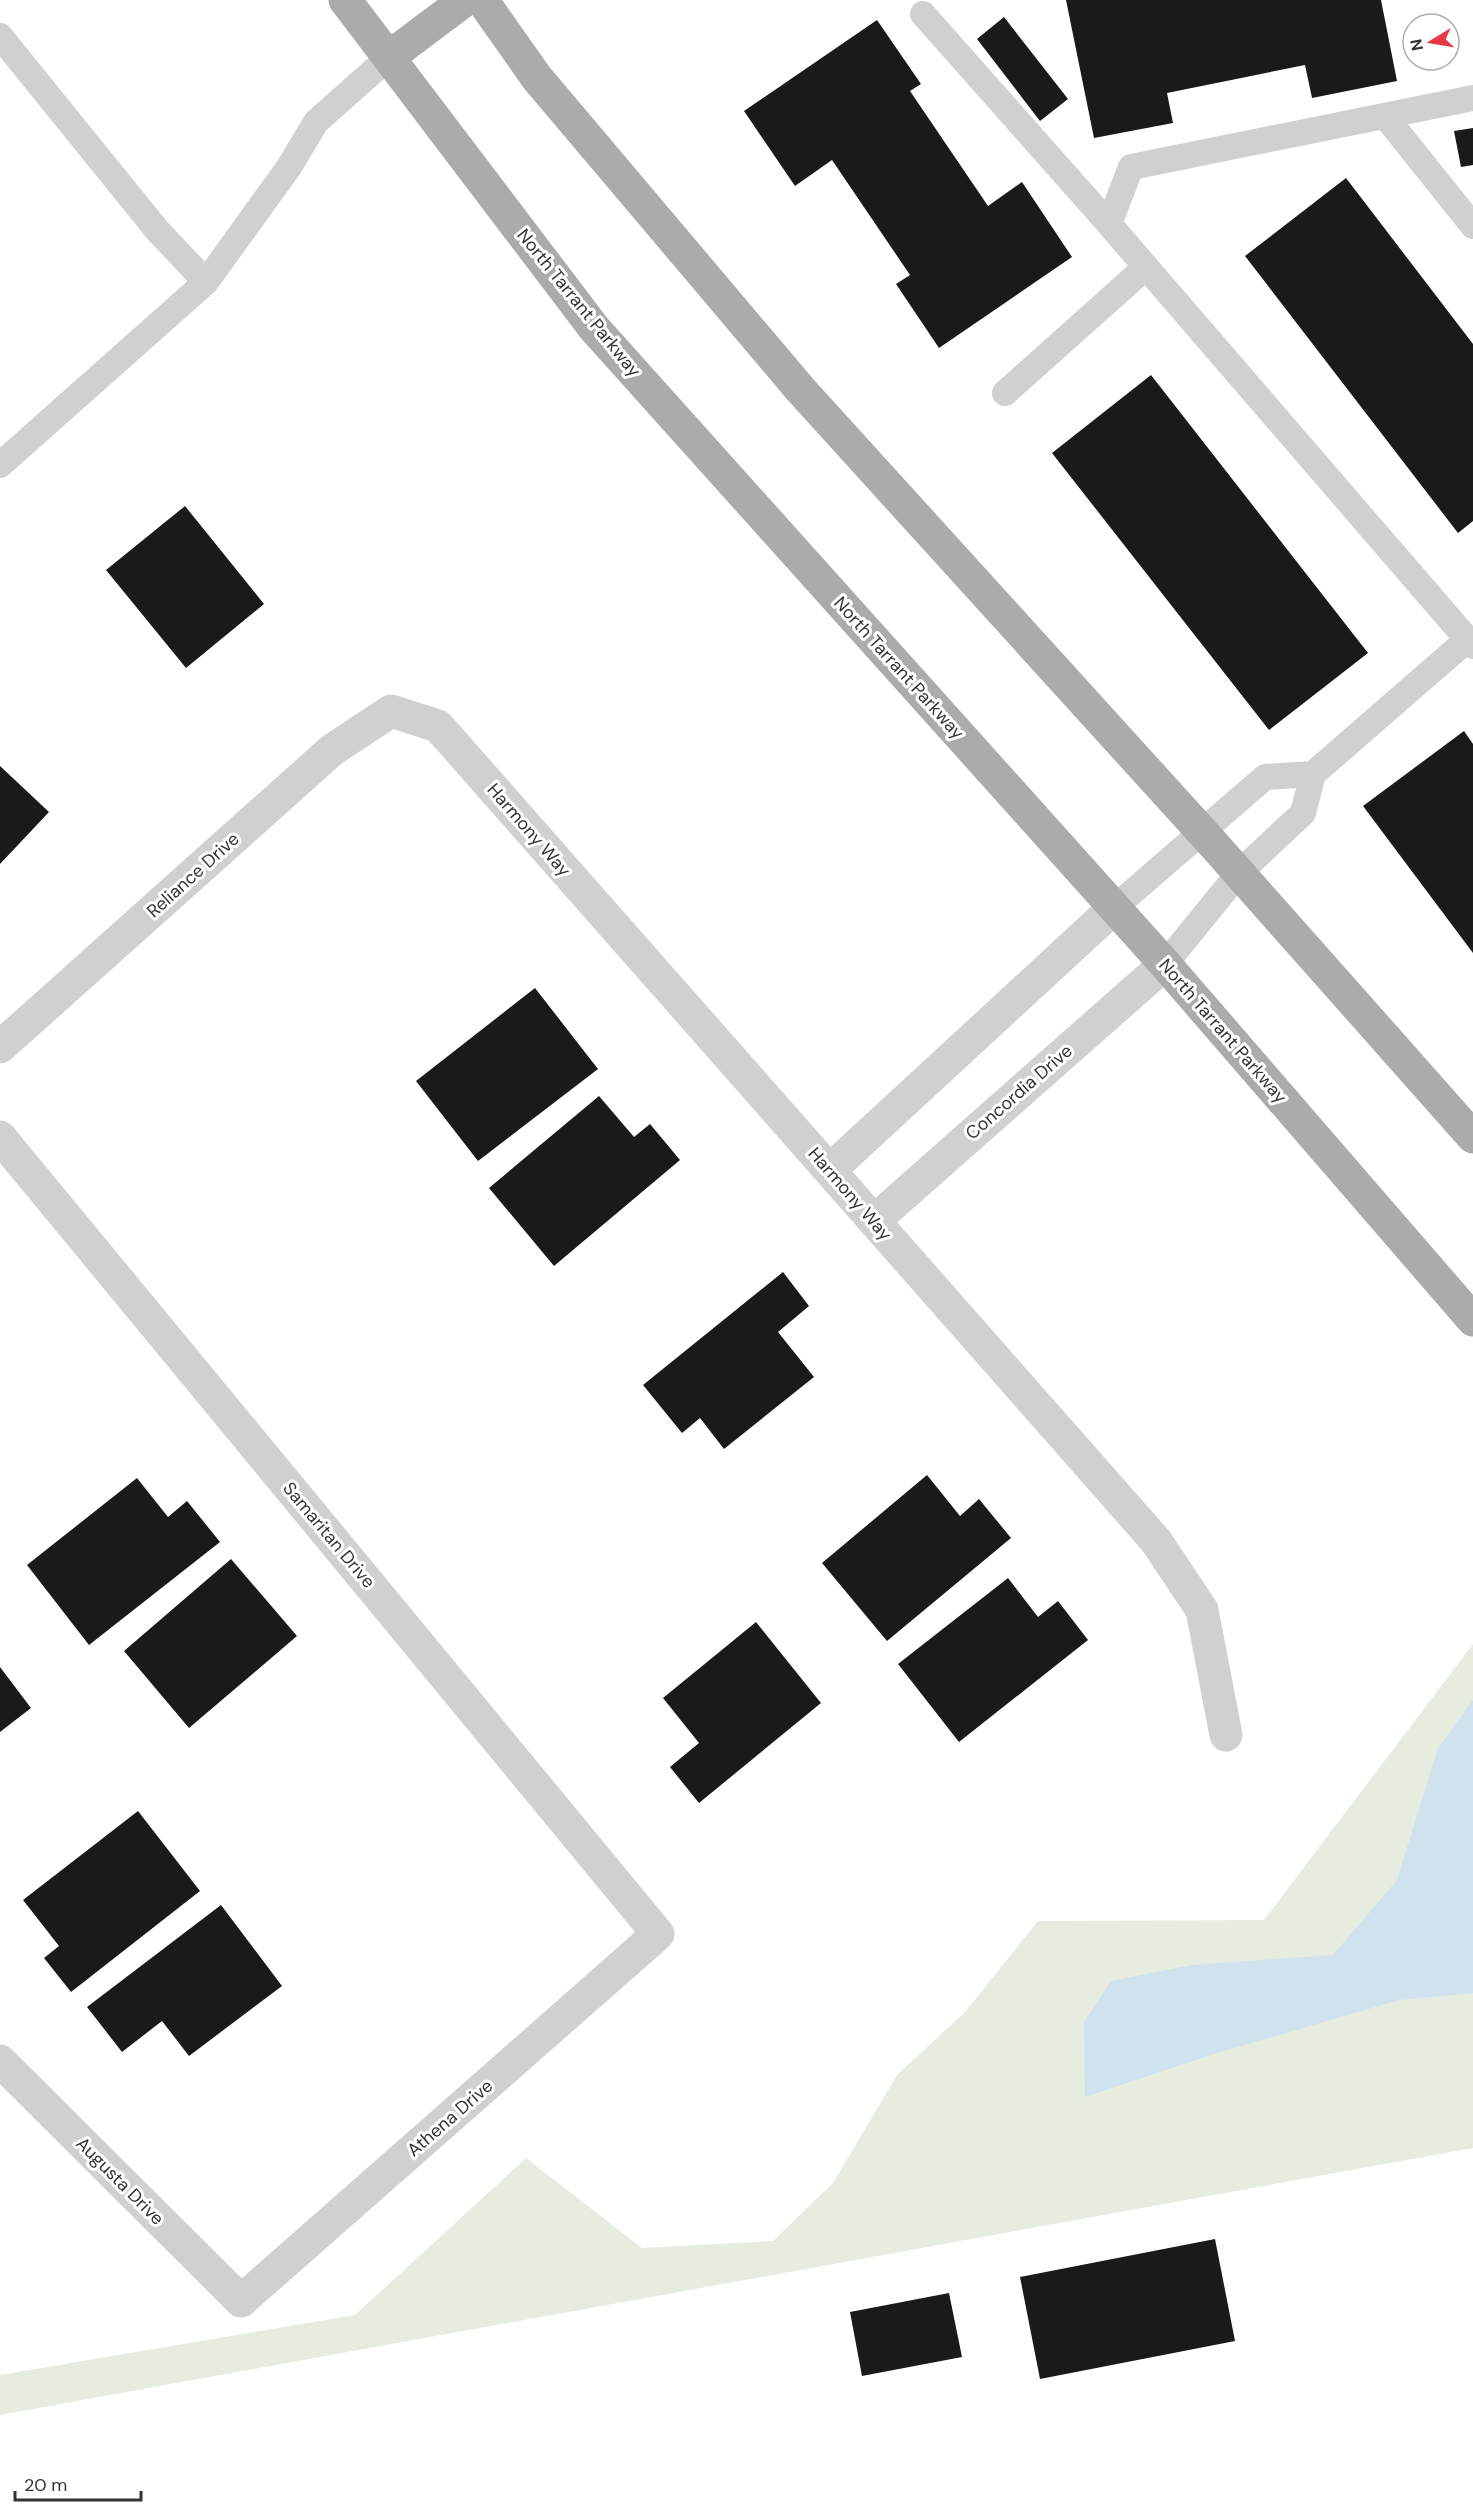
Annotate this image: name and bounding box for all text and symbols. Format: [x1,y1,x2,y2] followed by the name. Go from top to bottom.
[1401,12,1461,72] north arrow
[1405,37,1428,52] text: N
[512,224,646,382] street label: North Tarrant Parkway
[828,591,970,745] street label: North Tarrant Parkway
[482,778,576,882] street label: Harmony Way
[142,827,244,923] street label: Reliance Drive
[1153,954,1293,1108] street label: North Tarrant Parkway
[961,1039,1077,1145] street label: Concordia Drive
[803,1142,897,1246] street label: Harmony Way
[277,1477,381,1593] street label: Samaritan Drive
[402,2074,498,2162] street label: Athena Drive
[71,2132,169,2230] street label: Augusta Drive
[15,2464,141,2502] scale bar
[24,2473,67,2497] text: 20 m

